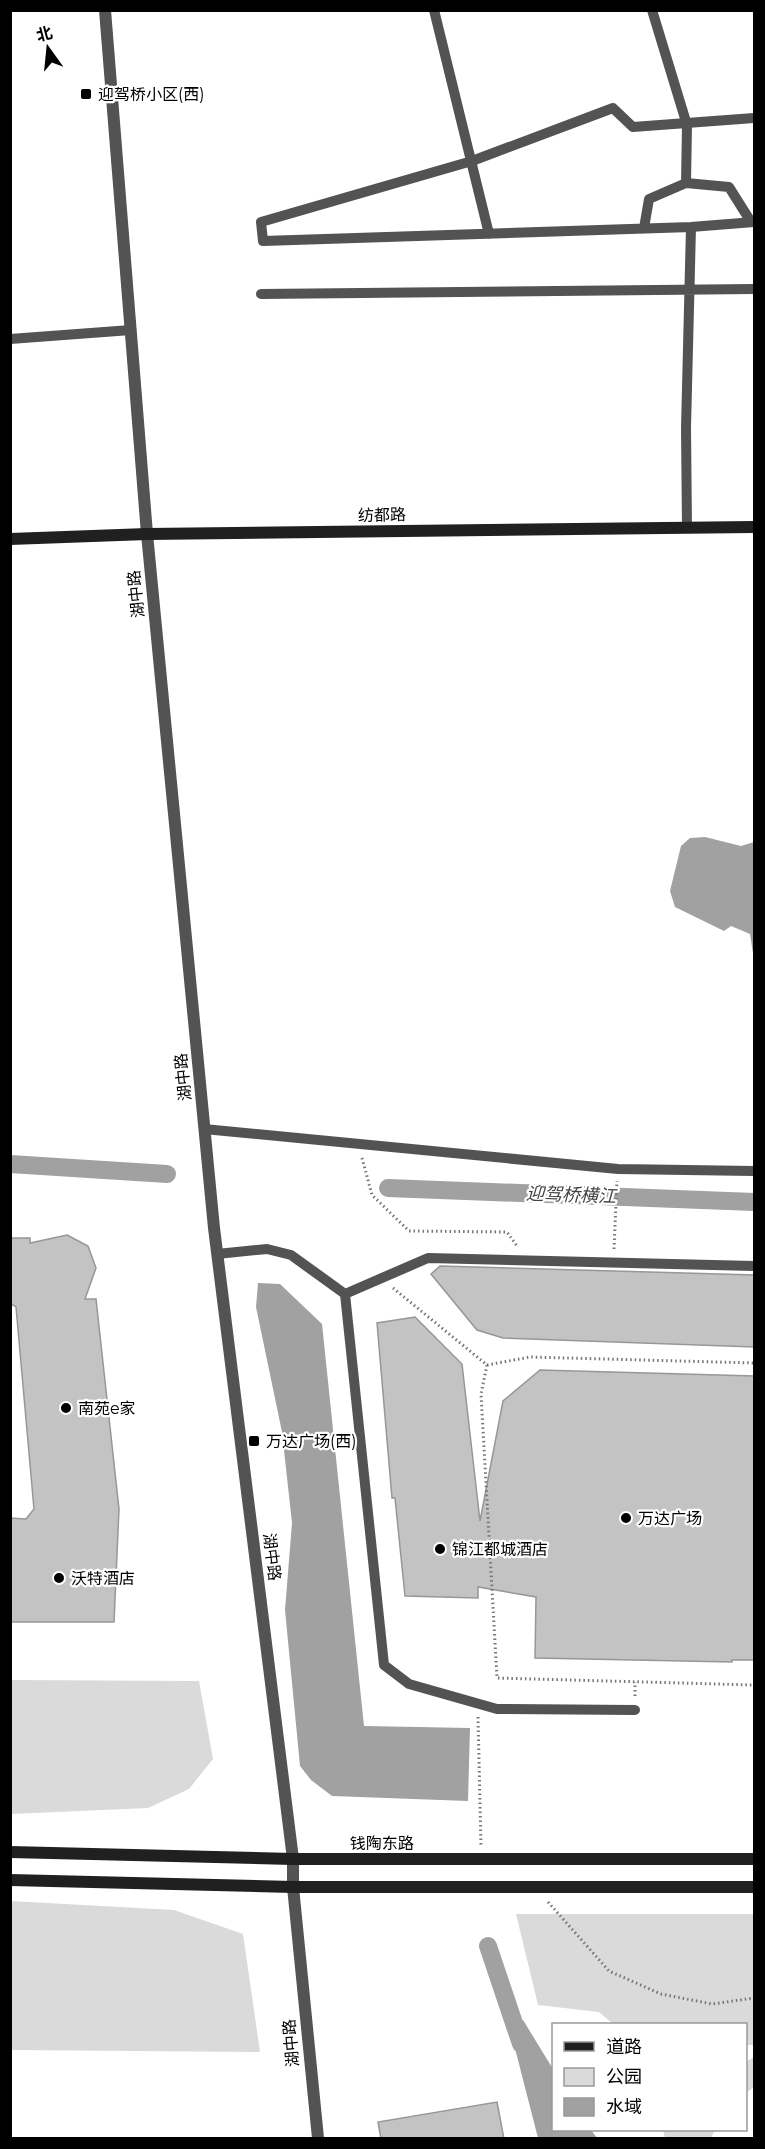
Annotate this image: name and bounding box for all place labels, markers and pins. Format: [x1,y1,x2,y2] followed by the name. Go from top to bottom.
[98,85,205,104] place label: 迎驾桥小区(西)
[79,87,93,101] marker: 迎驾桥小区(西)
[78,1399,136,1418] place label: 南苑e家
[59,1401,73,1415] marker: 南苑e家
[266,1432,357,1451] place label: 万达广场(西)
[247,1434,261,1448] marker: 万达广场(西)
[638,1509,702,1528] place label: 万达广场
[619,1511,633,1525] marker: 万达广场
[452,1540,548,1559] place label: 锦江都城酒店
[433,1542,447,1556] marker: 锦江都城酒店
[71,1569,135,1588] place label: 沃特酒店
[52,1571,66,1585] marker: 沃特酒店

